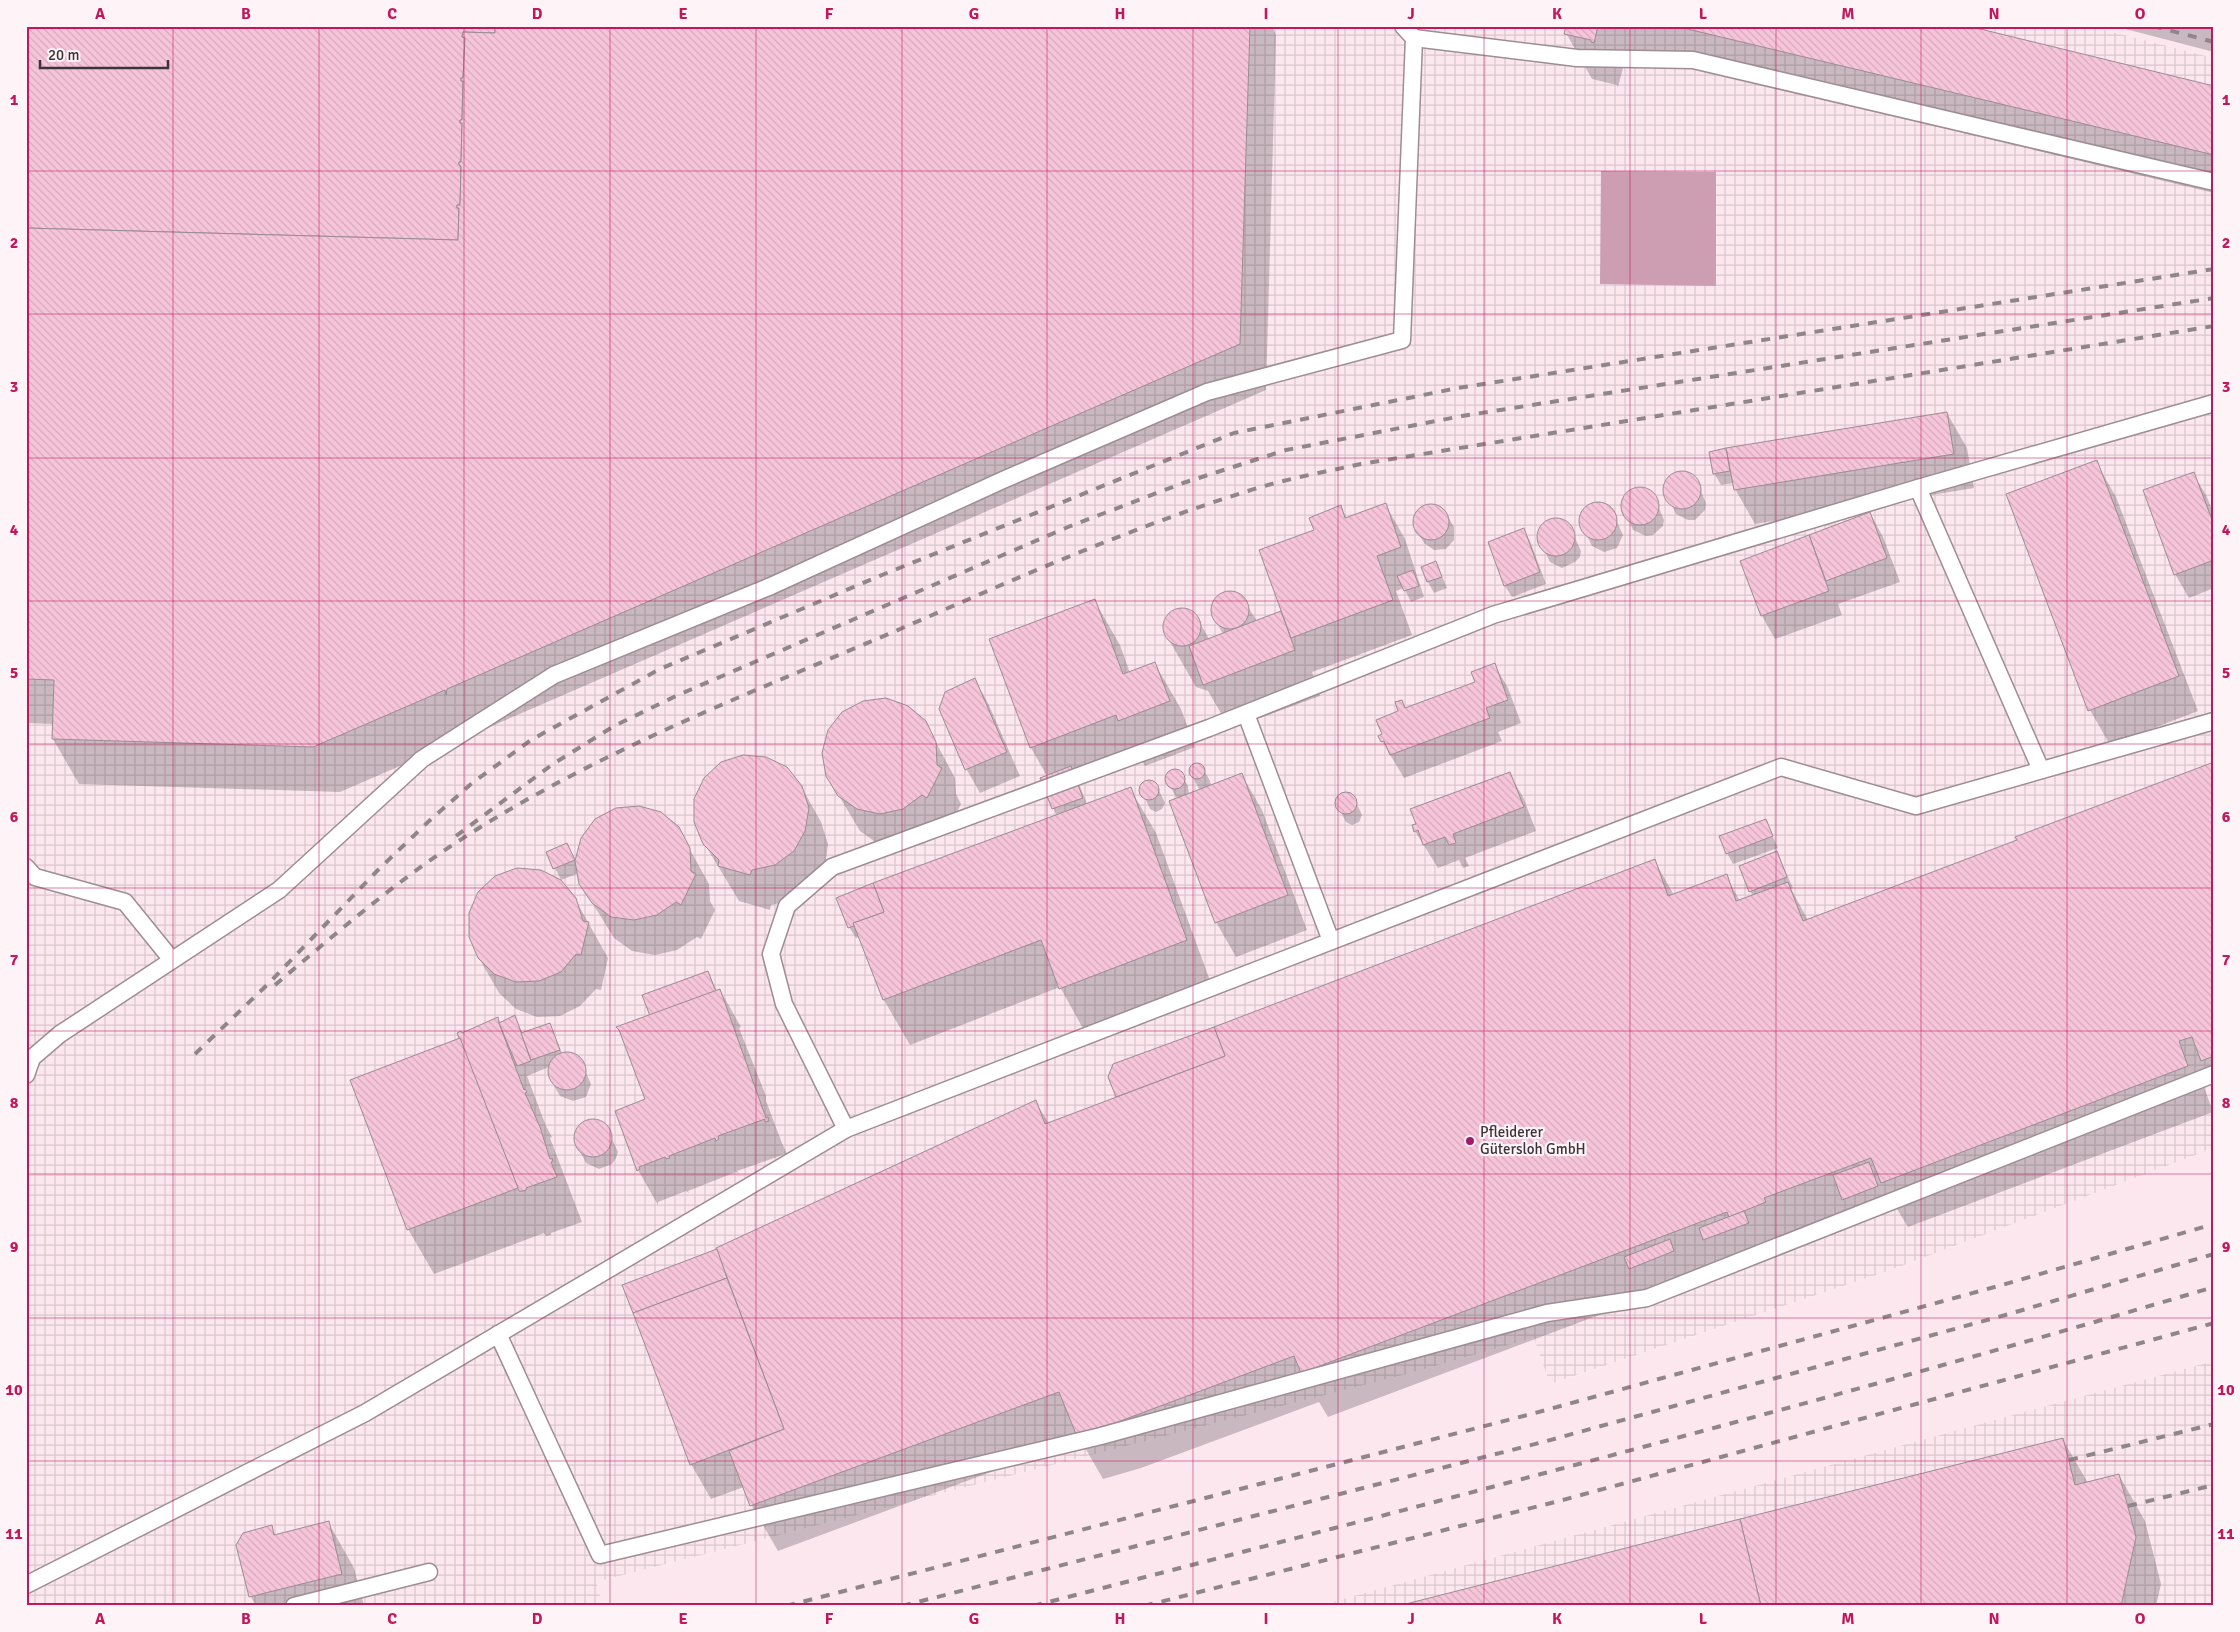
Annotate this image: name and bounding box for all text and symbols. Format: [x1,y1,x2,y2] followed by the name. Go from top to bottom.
[95,4,106,24] text: A
[241,4,251,24] text: B
[387,4,397,24] text: C
[532,4,543,24] text: D
[678,4,688,24] text: E
[825,4,834,24] text: F
[969,4,979,24] text: G
[1115,4,1125,24] text: H
[1263,4,1269,24] text: I
[1407,4,1415,24] text: J
[1552,4,1562,24] text: K
[1699,4,1708,24] text: L
[1841,4,1855,24] text: M
[1988,4,2000,24] text: N
[2135,4,2146,24] text: O
[40,38,168,70] scale bar
[48,46,79,64] text: 20 m
[10,90,19,110] text: 1
[2222,90,2231,110] text: 1
[10,233,18,253] text: 2
[2222,233,2230,253] text: 2
[10,377,18,397] text: 3
[2222,377,2230,397] text: 3
[10,520,19,540] text: 4
[2222,520,2231,540] text: 4
[10,663,18,683] text: 5
[2222,663,2230,683] text: 5
[10,807,19,827] text: 6
[2222,807,2231,827] text: 6
[10,950,19,970] text: 7
[2222,950,2231,970] text: 7
[10,1093,19,1113] text: 8
[2222,1093,2231,1113] text: 8
[1480,1123,1586,1158] place label: Pfleiderer Gütersloh GmbH
[1464,1135,1476,1147] marker: Pfleiderer Gütersloh GmbH
[10,1237,19,1257] text: 9
[2222,1237,2231,1257] text: 9
[5,1380,23,1400] text: 10
[2217,1380,2235,1400] text: 10
[5,1524,23,1544] text: 11
[2217,1524,2235,1544] text: 11
[95,1609,106,1629] text: A
[241,1609,251,1629] text: B
[387,1609,397,1629] text: C
[532,1609,543,1629] text: D
[678,1609,688,1629] text: E
[825,1609,834,1629] text: F
[969,1609,979,1629] text: G
[1115,1609,1125,1629] text: H
[1263,1609,1269,1629] text: I
[1407,1609,1415,1629] text: J
[1552,1609,1562,1629] text: K
[1699,1609,1708,1629] text: L
[1841,1609,1855,1629] text: M
[1988,1609,2000,1629] text: N
[2135,1609,2146,1629] text: O

